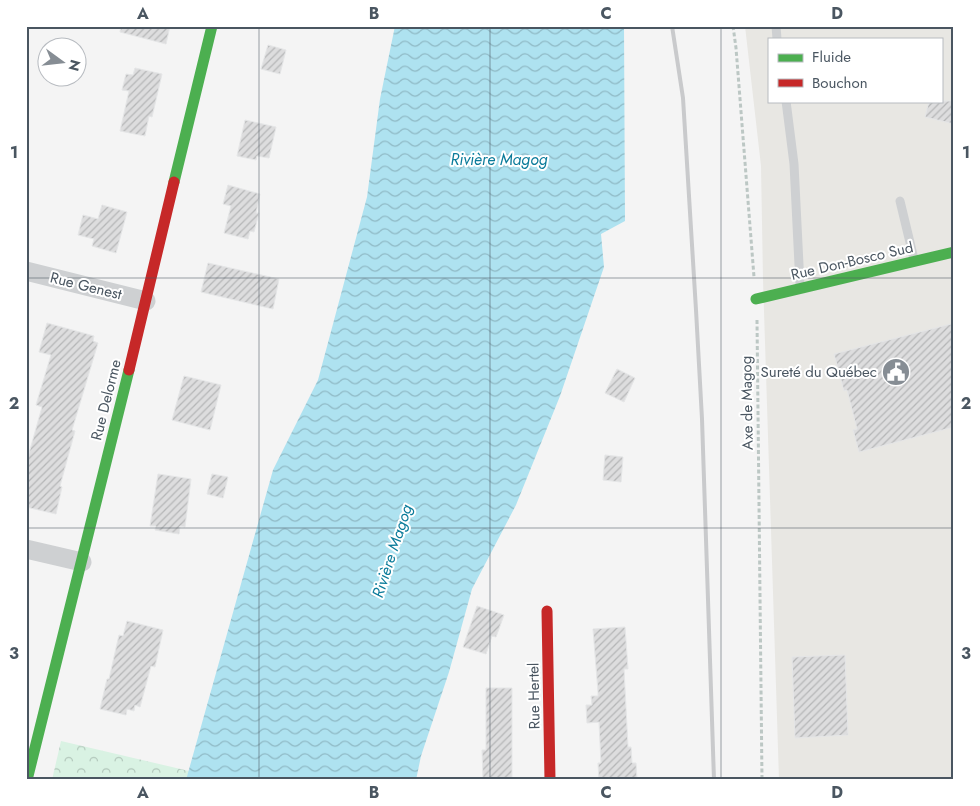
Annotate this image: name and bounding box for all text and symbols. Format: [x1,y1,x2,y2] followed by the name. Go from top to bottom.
[136,2,149,25] text: A
[369,2,379,25] text: B
[600,2,612,25] text: C
[831,2,843,25] text: D
[38,38,88,88] north arrow
[768,38,942,102] legend
[812,46,851,68] text: Fluide
[63,57,86,73] text: N
[812,72,868,94] text: Bouchon
[10,141,18,164] text: 1
[962,141,970,164] text: 1
[450,148,548,171] water label: Rivière Magog
[789,236,915,286] street label: Rue Don-Bosco Sud
[48,266,125,306] street label: Rue Genest
[735,356,759,450] street label: Axe de Magog
[85,357,127,443] street label: Rue Delorme
[881,357,911,387] public building icon: Sureté du Québec
[761,361,877,383] place label: Sureté du Québec
[9,392,19,415] text: 2
[961,392,971,415] text: 2
[366,501,418,601] water label: Rivière Magog
[9,642,19,665] text: 3
[961,642,971,665] text: 3
[522,662,546,730] street label: Rue Hertel
[136,781,149,804] text: A
[369,781,379,804] text: B
[600,781,612,804] text: C
[831,781,843,804] text: D

